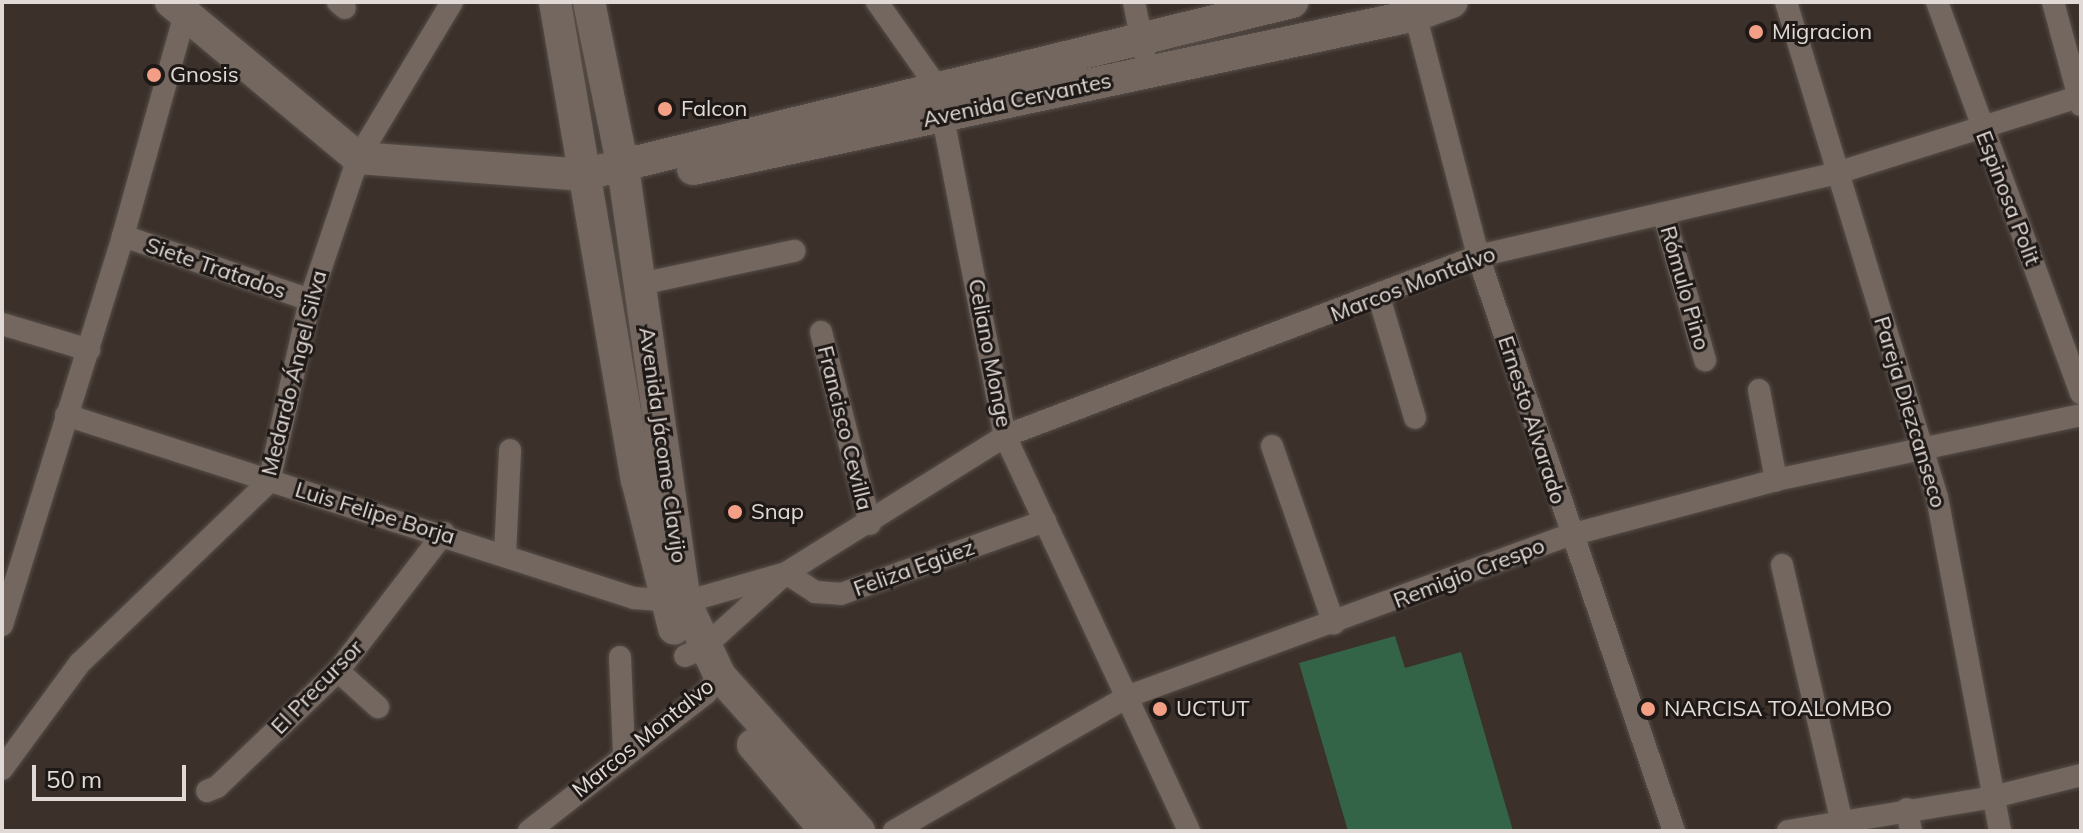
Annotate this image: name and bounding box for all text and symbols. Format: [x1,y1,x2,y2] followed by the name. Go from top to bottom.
[1772,19,1872,45] place label: Migracion
[1747,23,1765,41] marker: Migracion
[170,62,239,88] place label: Gnosis
[145,66,163,84] marker: Gnosis
[920,67,1114,133] street label: Avenida Cervantes
[681,96,747,122] place label: Falcon
[656,100,674,118] marker: Falcon
[1970,127,2046,269] street label: Espinosa Polit
[1655,223,1715,353] street label: Rómulo Pino
[142,232,290,304] street label: Siete Tratados
[1327,240,1499,328] street label: Marcos Montalvo
[256,268,332,478] street label: Medardo Ángel Silva
[963,277,1017,429] street label: Celiano Monge
[1868,313,1952,511] street label: Pareja Diezcanseco
[633,325,693,565] street label: Avenida Jácome Clavijo
[1492,333,1572,507] street label: Ernesto Alvarado
[812,343,878,513] street label: Francisco Cevilla
[292,476,458,550] street label: Luis Felipe Borja
[751,499,804,525] place label: Snap
[726,503,744,521] marker: Snap
[1390,532,1548,614] street label: Remigio Crespo
[850,534,978,602] street label: Feliza Egüez
[266,634,368,740] street label: El Precursor
[567,673,719,803] street label: Marcos Montalvo
[1176,696,1250,722] place label: UCTUT
[1664,696,1892,722] place label: NARCISA TOALOMBO
[1151,700,1169,718] marker: UCTUT
[1639,700,1657,718] marker: NARCISA TOALOMBO
[36,749,190,799] scale bar
[46,764,102,794] text: 50 m

